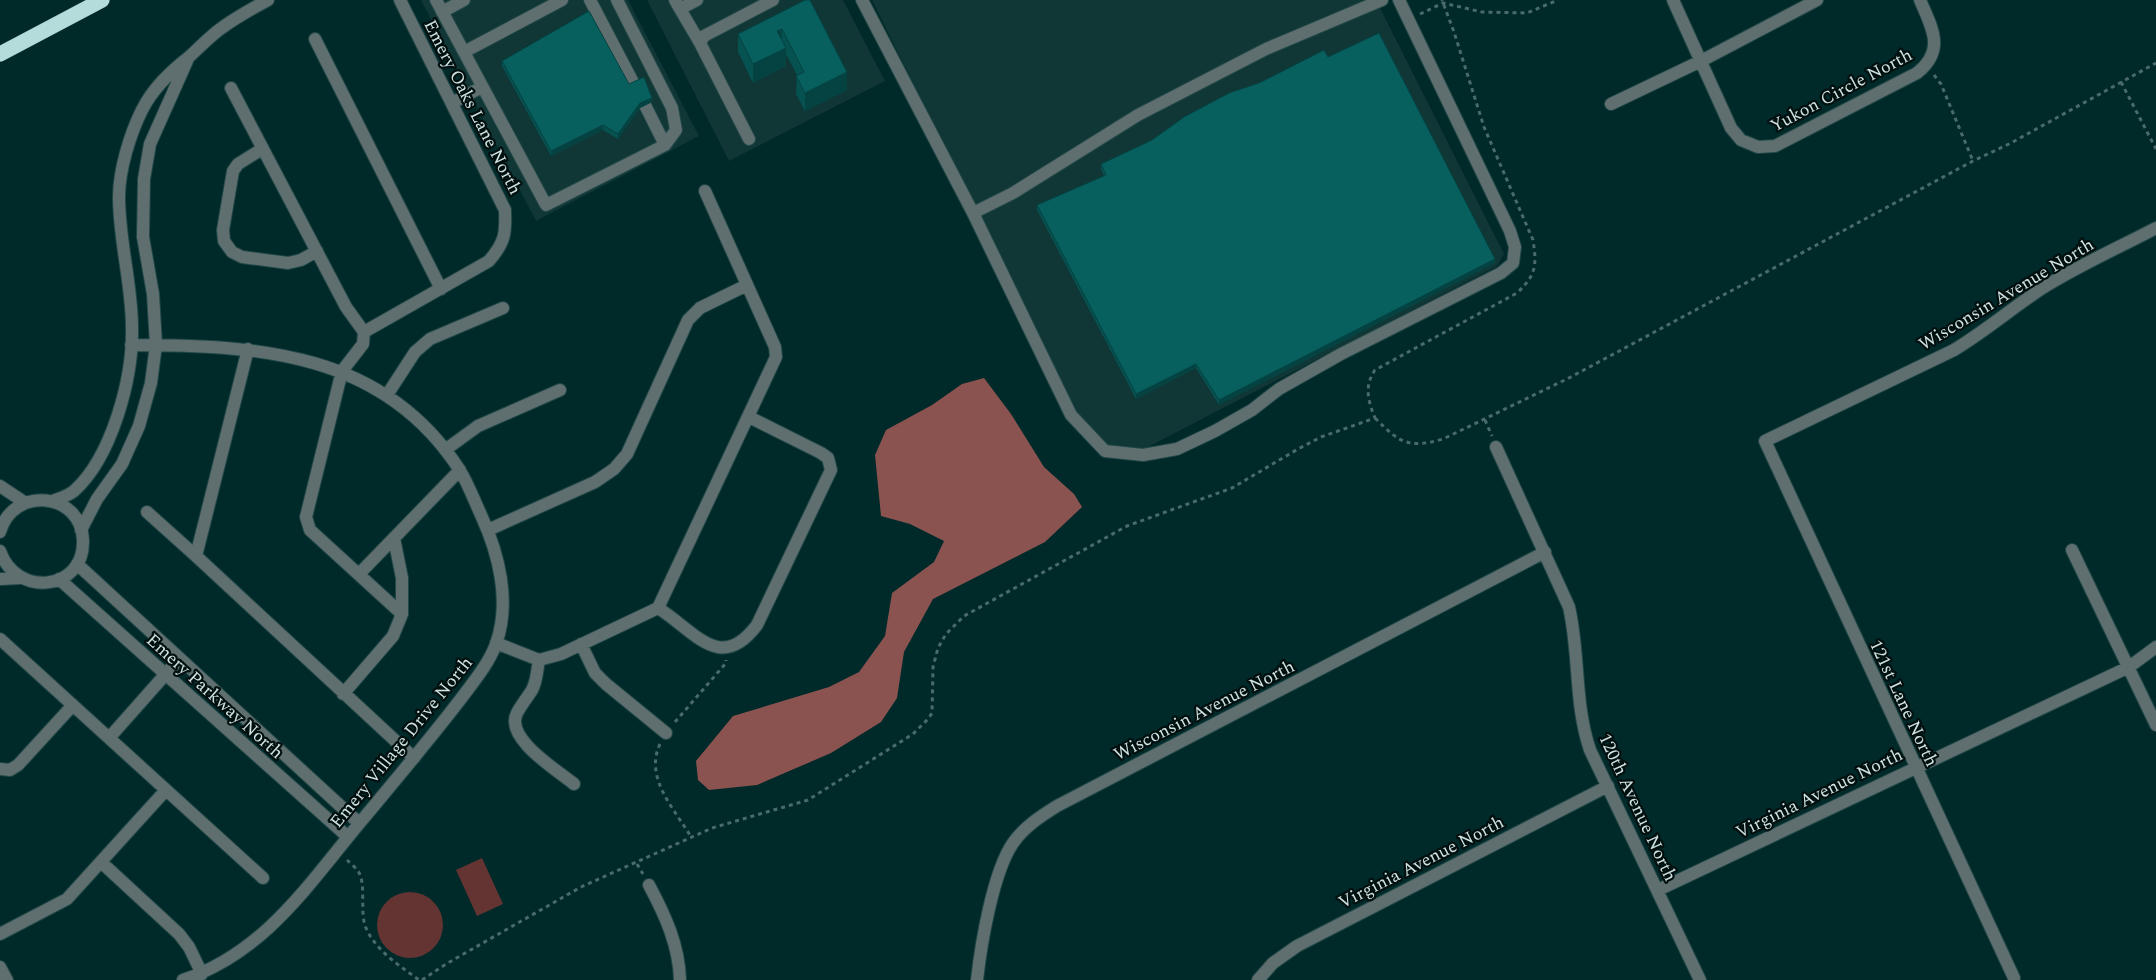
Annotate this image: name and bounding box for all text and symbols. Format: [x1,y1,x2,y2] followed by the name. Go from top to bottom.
[417,15,528,200] street label: Emery Oaks Lane North
[1765,42,1917,139] street label: Yukon Circle North
[1914,231,2099,358] street label: Wisconsin Avenue North
[140,627,289,766] street label: Emery Parkway North
[1862,635,1945,771] street label: 121st Lane North
[324,651,479,834] street label: Emery Village Drive North
[1109,653,1300,768] street label: Wisconsin Avenue North
[1591,729,1684,886] street label: 120th Avenue North
[1731,741,1907,846] street label: Virginia Avenue North
[1334,809,1509,916] street label: Virginia Avenue North

